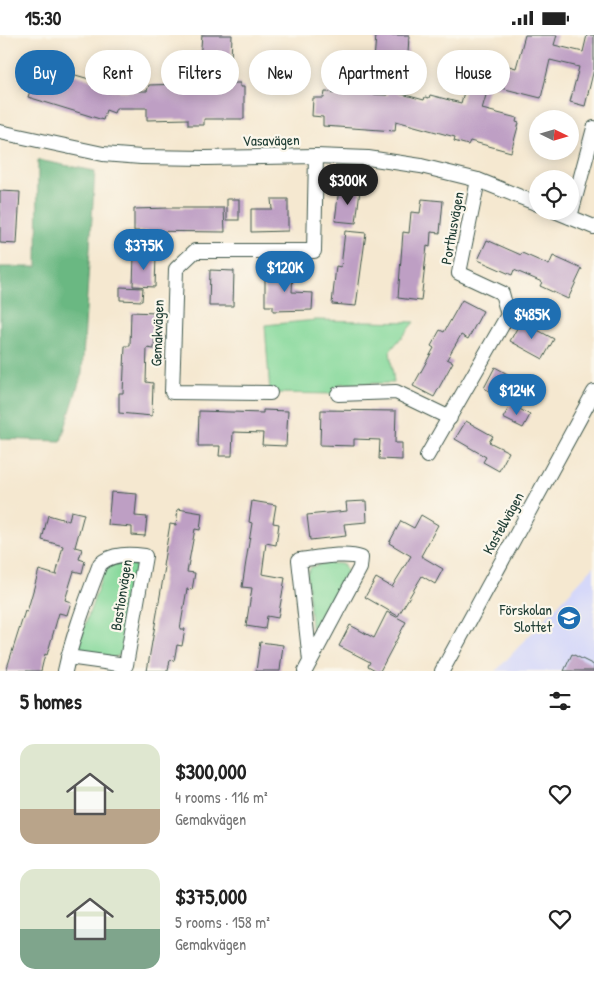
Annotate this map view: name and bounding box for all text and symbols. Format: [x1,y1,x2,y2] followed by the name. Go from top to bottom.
[25,5,61,31] text: 15:30
[15,50,75,95] chip: Buy
[85,50,151,95] chip: Rent
[161,50,239,95] chip: Filters
[249,50,311,95] chip: New
[321,50,427,95] chip: Apartment
[437,50,510,95] chip: House
[529,110,579,160] north arrow
[529,110,579,220] map controls
[242,129,300,151] street label: Vasavägen
[313,163,383,206] pin: $300K
[329,169,367,191] text: $300K
[529,170,579,220] button: locate
[435,190,469,266] street label: Porthusvägen
[109,229,179,271] pin: $375K
[125,234,163,256] text: $375K
[250,251,320,293] pin: $120K
[267,256,303,278] text: $120K
[497,297,567,340] pin: $485K
[145,299,169,367] street label: Gemakvägen
[514,303,550,325] text: $485K
[482,373,552,416] pin: $124K
[499,379,535,401] text: $124K
[477,488,529,558] street label: Kastellvägen
[105,558,137,632] street label: Bastionvägen
[499,599,553,637] place label: Förskolan Slottet
[556,605,582,631] school or university icon: Förskolan Slottet
[20,687,82,716] text: 5 homes
[546,687,574,715] icon: filters
[175,757,246,786] text: $300,000
[60,764,120,824] icon: home
[546,780,574,808] icon: heart
[175,786,268,808] text: 4 rooms · 116 m²
[175,808,246,830] text: Gemakvägen
[175,882,247,911] text: $375,000
[60,889,120,949] icon: home
[546,905,574,933] icon: heart
[175,911,270,933] text: 5 rooms · 158 m²
[175,933,246,955] text: Gemakvägen

